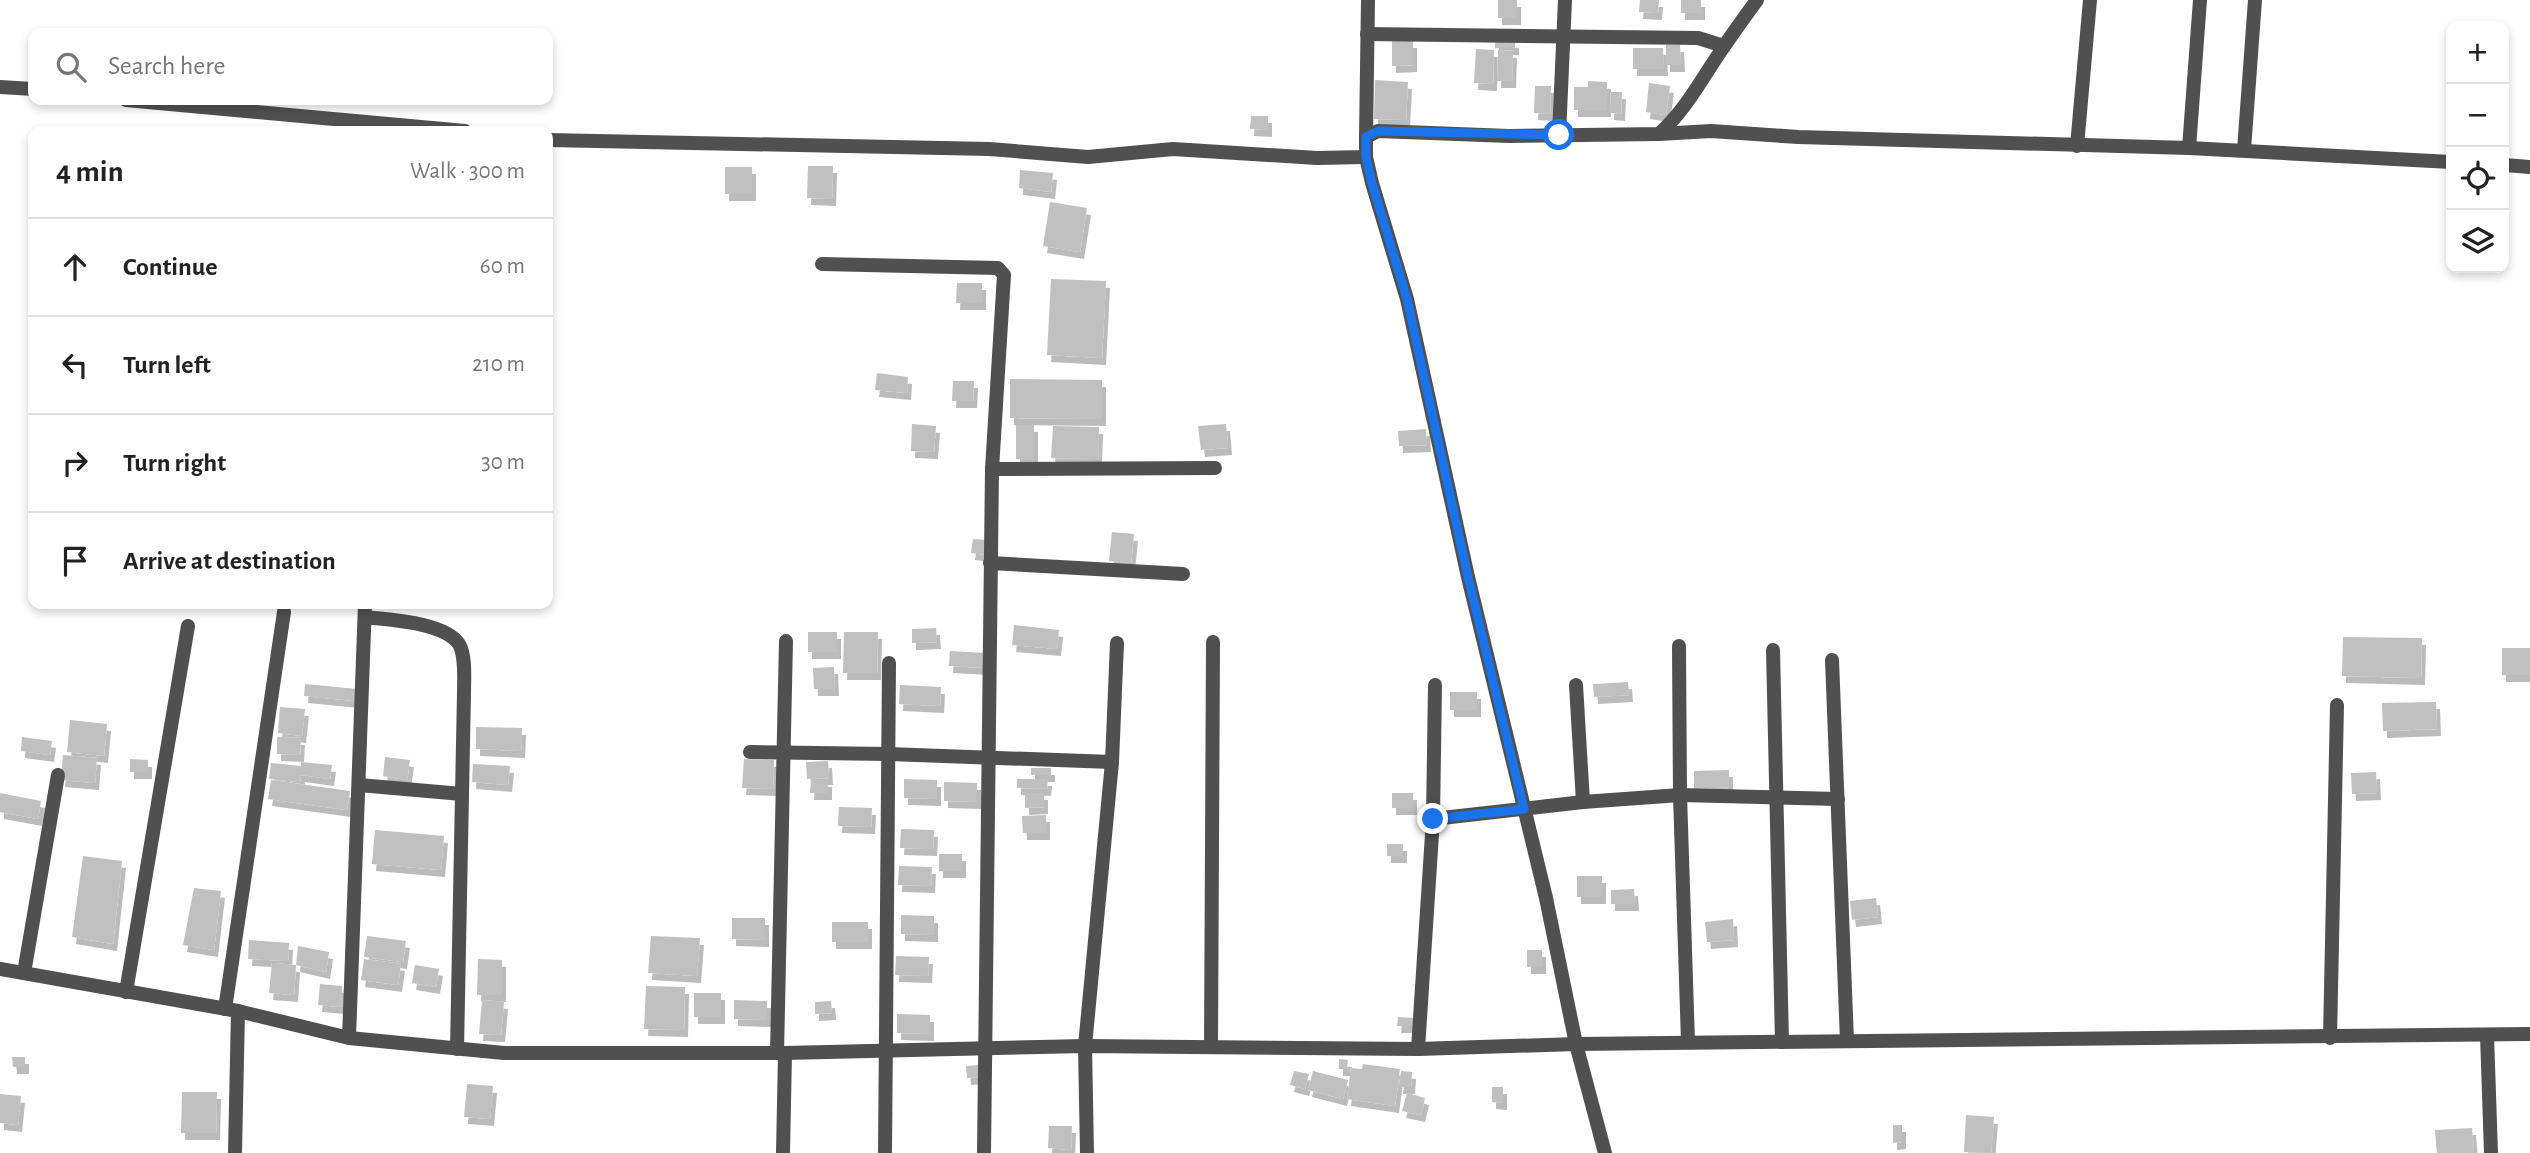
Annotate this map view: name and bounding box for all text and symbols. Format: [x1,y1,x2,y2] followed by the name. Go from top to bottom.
[2446,21,2509,273] map controls
[2446,21,2509,84] button: +
[28,28,553,105] search box
[52,48,90,86] icon: search
[108,53,226,79] text: Search here
[2446,84,2509,147] button: −
[1543,119,1574,150] route start
[2446,147,2509,210] button: locate
[56,157,124,187] text: 4 min
[410,160,525,183] text: Walk · 300 m
[2446,210,2509,273] button: layers
[56,248,94,286] icon: ahead
[123,254,218,280] text: Continue
[480,255,525,278] text: 60 m
[56,346,94,384] icon: left
[123,352,211,378] text: Turn left
[472,353,525,376] text: 210 m
[56,444,94,482] icon: right
[123,450,226,476] text: Turn right
[481,451,525,474] text: 30 m
[56,542,94,580] icon: arrive
[123,548,336,574] text: Arrive at destination
[1417,803,1448,834] route end

